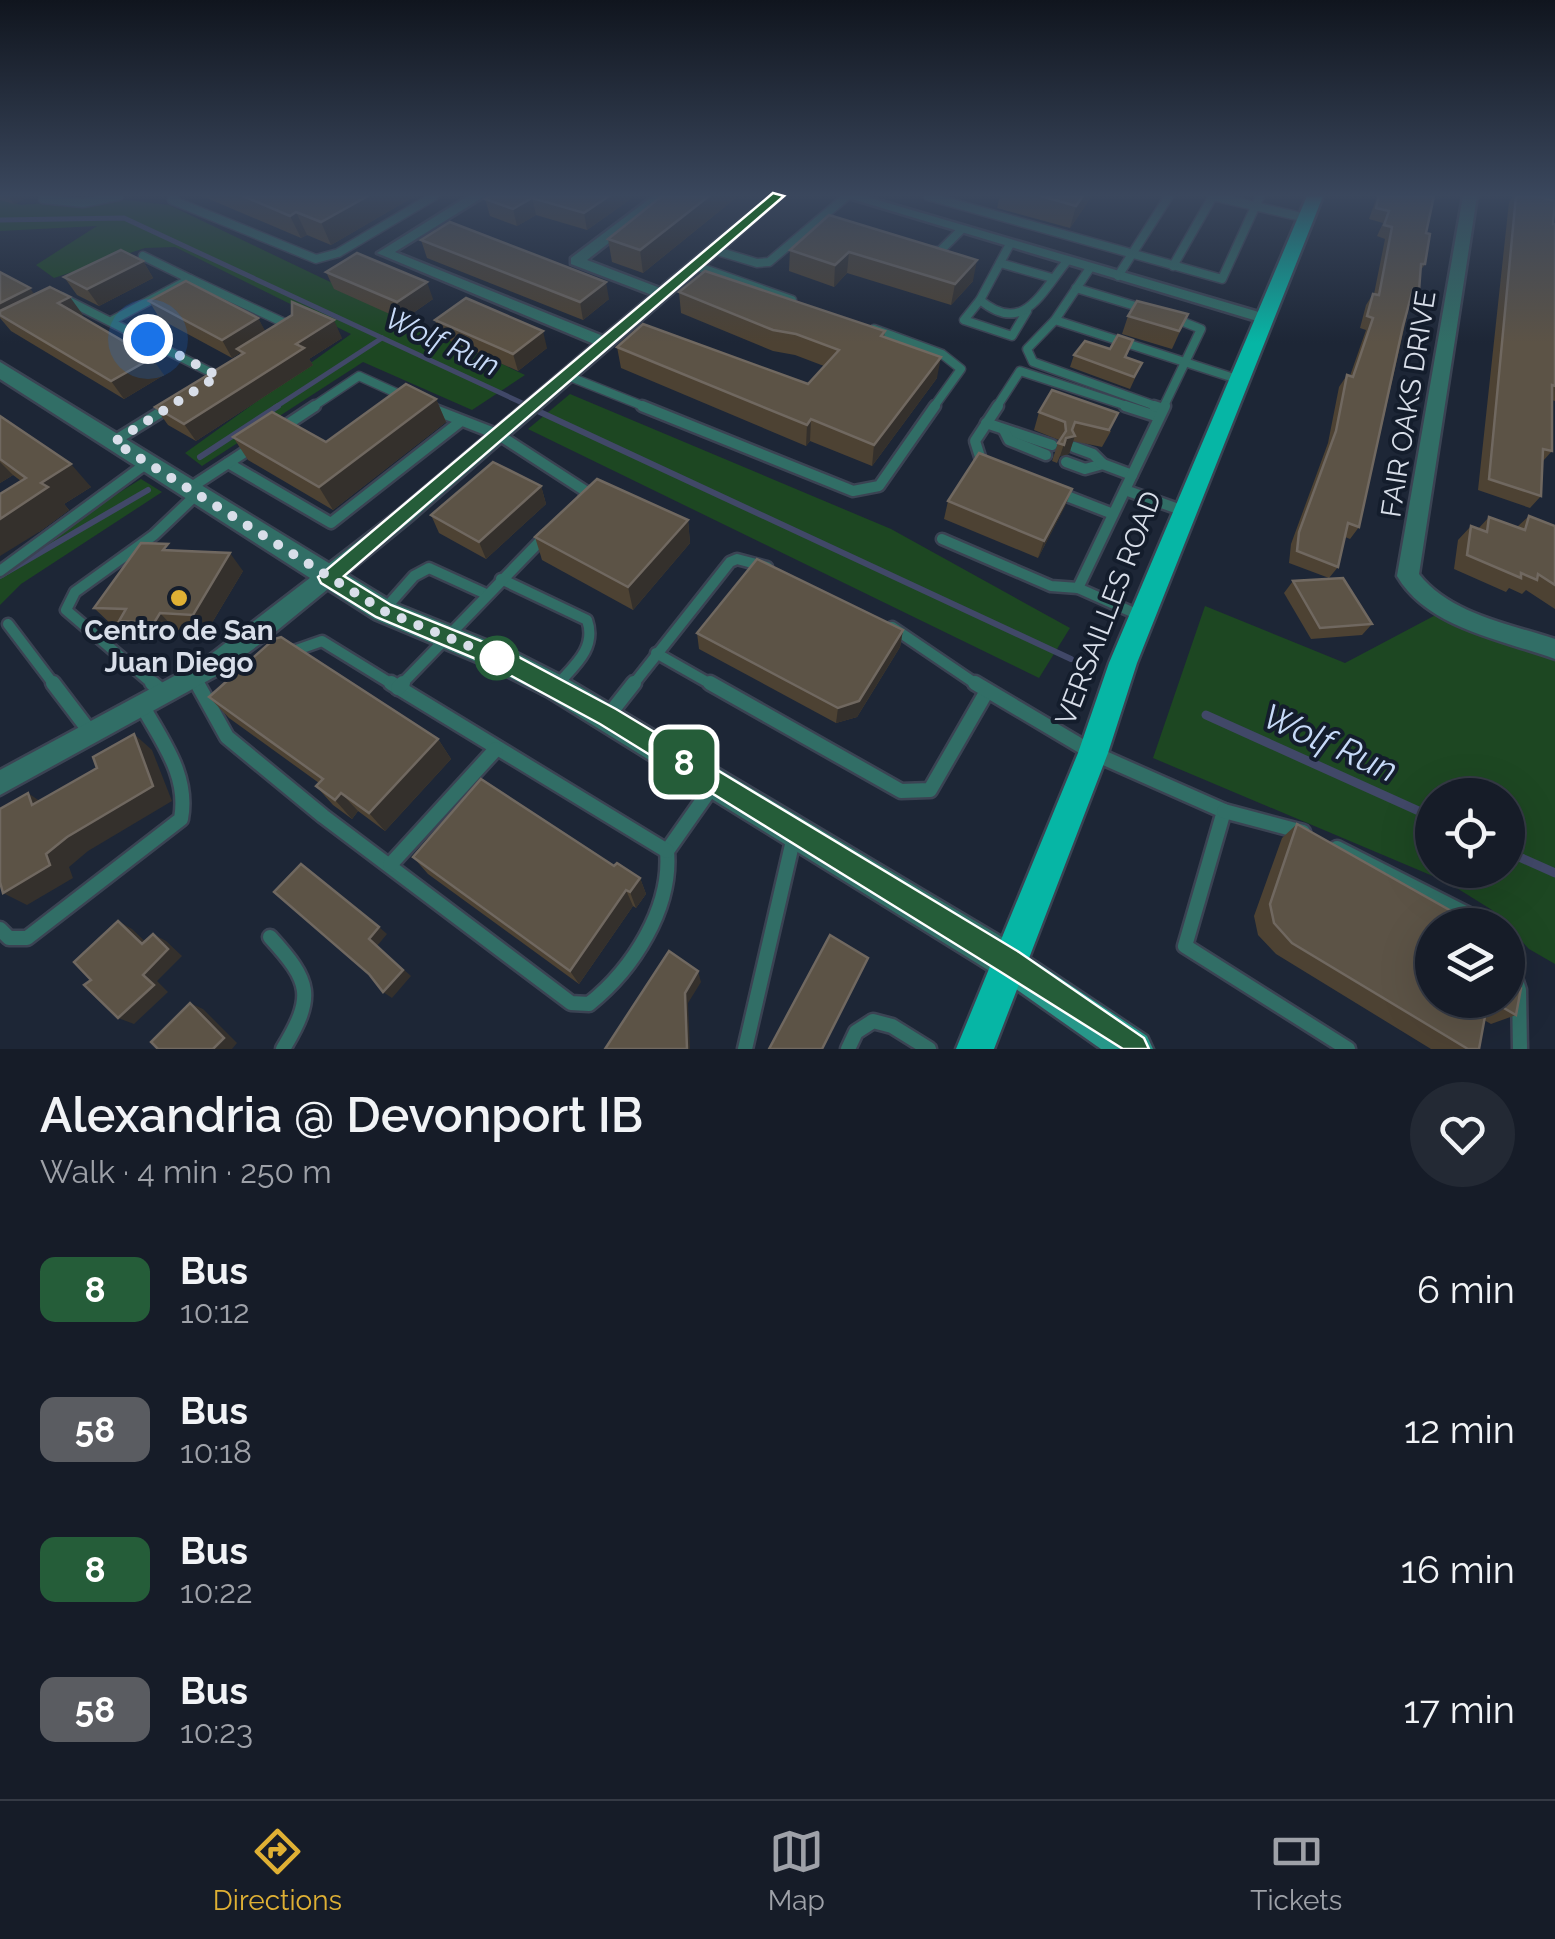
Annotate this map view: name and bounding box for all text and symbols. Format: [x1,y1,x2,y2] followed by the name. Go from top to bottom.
[1374,289,1443,520] street label: FAIR OAKS DRIVE
[379,300,505,383] water label: Wolf Run
[123,314,173,364] your location
[1049,486,1168,730] street label: VERSAILLES ROAD
[168,587,190,609] marker: Centro de San Juan Diego
[84,614,274,679] place label: Centro de San Juan Diego
[476,637,518,679] unlabelled marker
[1257,695,1404,790] water label: Wolf Run
[652,730,716,794] line badge: 8
[673,742,695,783] text: 8
[1415,778,1525,1018] map controls
[1415,778,1525,888] button: locate
[1415,908,1525,1018] button: layers
[1410,1082,1515,1187] button: heart
[40,1087,643,1143] text: Alexandria @ Devonport IB
[40,1153,332,1190] text: Walk · 4 min · 250 m
[180,1248,248,1293] text: Bus
[1417,1267,1515,1312] text: 6 min
[84,1269,106,1310] text: 8
[180,1293,250,1330] text: 10:12
[180,1388,248,1433] text: Bus
[1404,1407,1515,1452] text: 12 min
[75,1409,115,1450] text: 58
[180,1433,252,1470] text: 10:18
[180,1528,248,1573] text: Bus
[1401,1547,1515,1592] text: 16 min
[84,1549,106,1590] text: 8
[180,1573,253,1610] text: 10:22
[180,1668,248,1713] text: Bus
[1404,1687,1515,1732] text: 17 min
[75,1689,115,1730] text: 58
[180,1713,253,1750] text: 10:23
[213,1824,342,1917] tab: Directions
[768,1824,825,1917] tab: Map
[1250,1824,1342,1917] tab: Tickets

